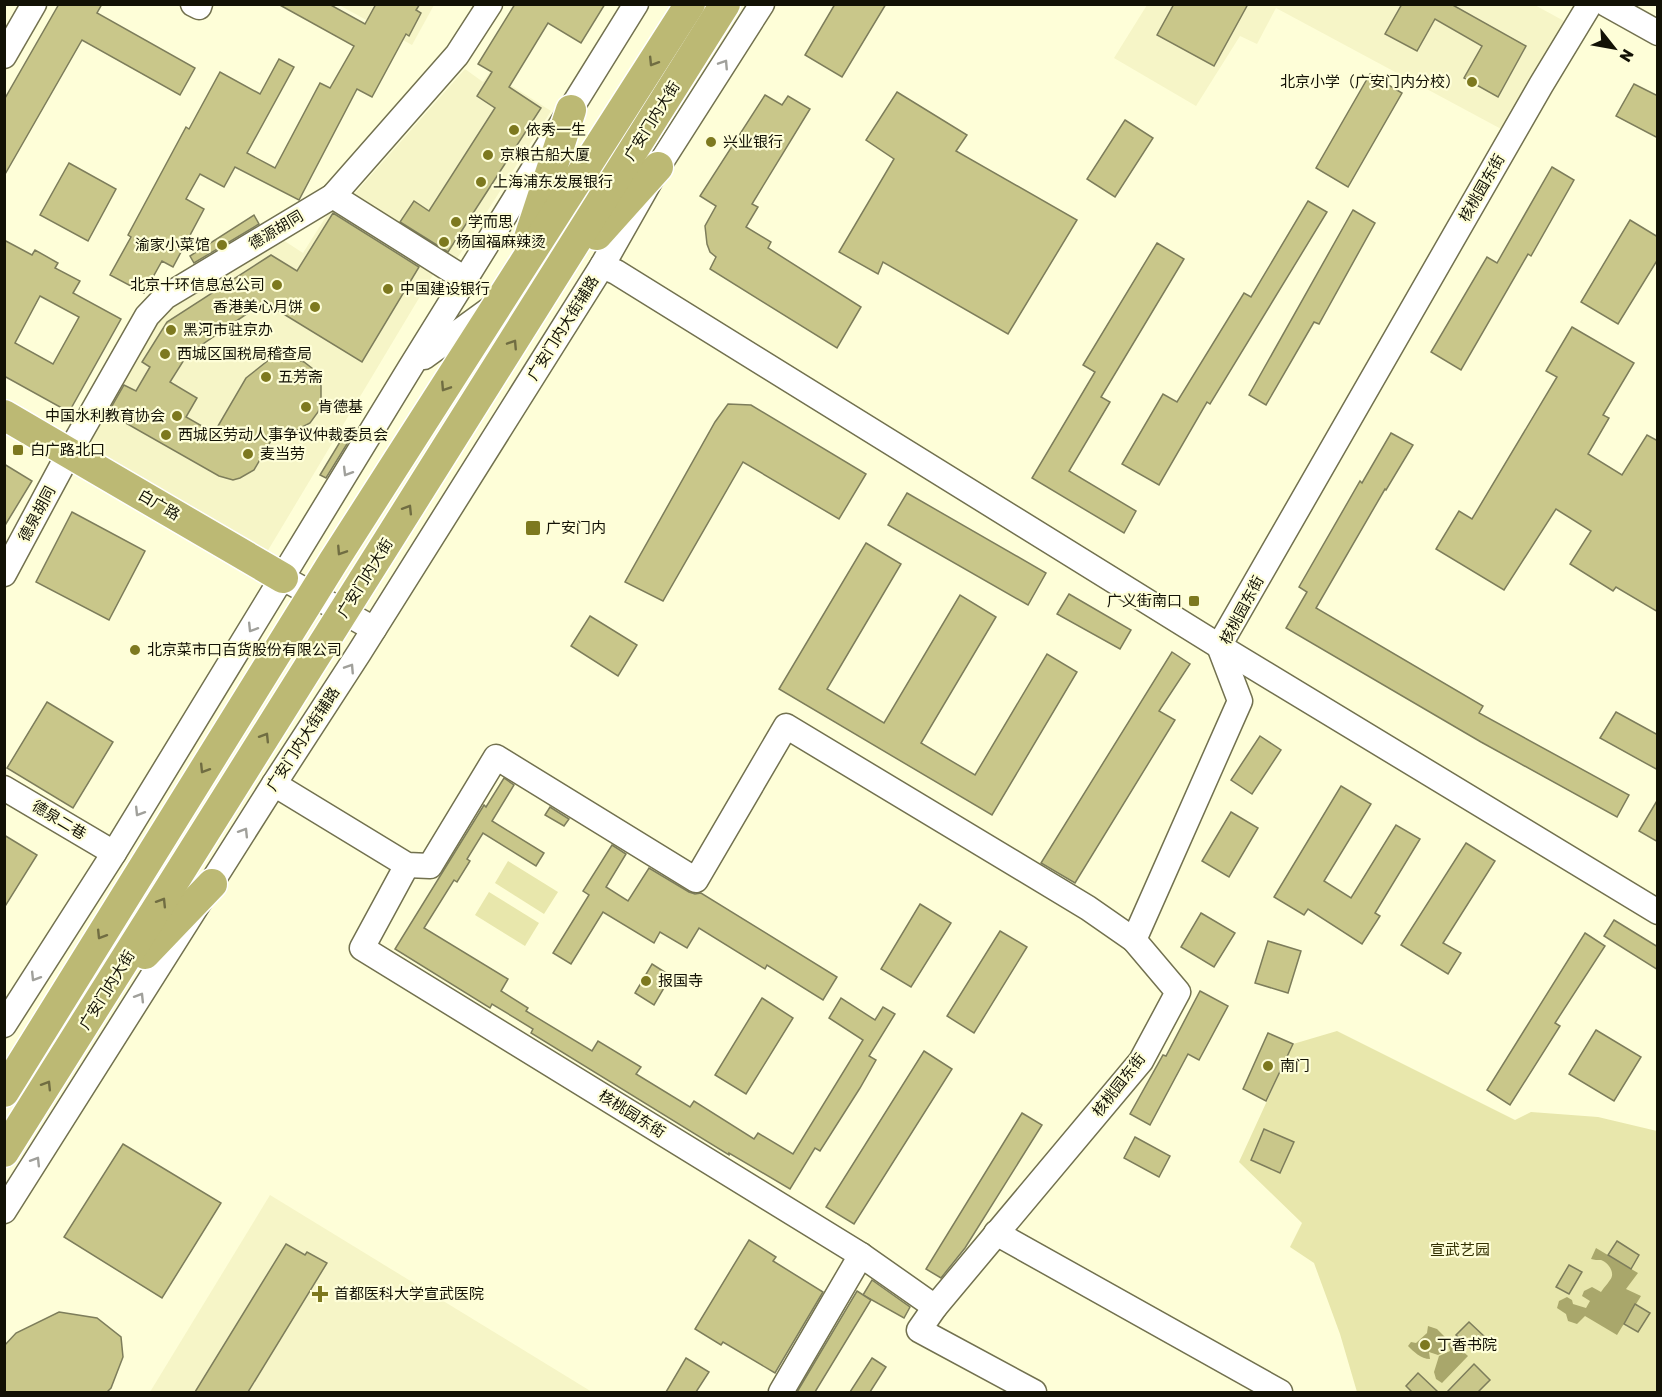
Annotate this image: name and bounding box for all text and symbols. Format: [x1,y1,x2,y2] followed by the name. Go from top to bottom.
[1584,18,1644,78] north arrow
[1615,46,1638,65] text: N
[649,56,661,66] one-way arrow
[717,59,728,70] one-way arrow
[1280,73,1460,91] place label: 北京小学（广安门内分校）
[1465,75,1479,89] marker: 北京小学（广安门内分校）
[621,78,683,164] street label: 广安门内大街
[526,121,586,139] place label: 依秀一生
[507,123,521,137] marker: 依秀一生
[723,133,783,151] place label: 兴业银行
[704,135,718,149] marker: 兴业银行
[500,146,590,164] place label: 京粮古船大厦
[481,148,495,162] marker: 京粮古船大厦
[1455,151,1509,225] street label: 核桃园东街
[493,173,613,191] place label: 上海浦东发展银行
[474,175,488,189] marker: 上海浦东发展银行
[246,207,306,253] street label: 德源胡同
[468,213,513,231] place label: 学而思
[449,215,463,229] marker: 学而思
[456,233,546,251] place label: 杨国福麻辣烫
[437,235,451,249] marker: 杨国福麻辣烫
[135,236,210,254] place label: 渝家小菜馆
[215,238,229,252] marker: 渝家小菜馆
[524,272,602,384] street label: 广安门内大街辅路
[130,276,265,294] place label: 北京十环信息总公司
[270,278,284,292] marker: 北京十环信息总公司
[400,280,490,298] place label: 中国建设银行
[381,282,395,296] marker: 中国建设银行
[213,298,303,316] place label: 香港美心月饼
[308,300,322,314] marker: 香港美心月饼
[183,321,273,339] place label: 黑河市驻京办
[164,323,178,337] marker: 黑河市驻京办
[505,340,517,350] one-way arrow
[177,345,312,363] place label: 西城区国税局稽查局
[158,347,172,361] marker: 西城区国税局稽查局
[278,368,323,386] place label: 五芳斋
[259,370,273,384] marker: 五芳斋
[441,381,453,391] one-way arrow
[318,398,363,416] place label: 肯德基
[299,400,313,414] marker: 肯德基
[45,407,165,425] place label: 中国水利教育协会
[170,409,184,423] marker: 中国水利教育协会
[178,426,388,444] place label: 西城区劳动人事争议仲裁委员会
[159,428,173,442] marker: 西城区劳动人事争议仲裁委员会
[30,441,105,459] place label: 白广路北口
[11,443,25,457] marker: 白广路北口
[260,445,305,463] place label: 麦当劳
[241,447,255,461] marker: 麦当劳
[342,466,354,476] one-way arrow
[15,483,59,545] street label: 德泉胡同
[135,486,183,524] street label: 白广路
[401,505,413,515] one-way arrow
[524,519,542,537] marker: 广安门内
[546,519,606,537] place label: 广安门内
[334,535,396,621] street label: 广安门内大街
[336,545,348,555] one-way arrow
[1216,573,1268,647] street label: 核桃园东街
[1107,592,1182,610] place label: 广义街南口
[1187,594,1201,608] marker: 广义街南口
[249,621,260,632] one-way arrow
[147,641,342,659] place label: 北京菜市口百货股份有限公司
[128,643,142,657] marker: 北京菜市口百货股份有限公司
[342,664,354,674] one-way arrow
[263,684,343,794] street label: 广安门内大街辅路
[258,733,270,743] one-way arrow
[200,762,211,773] one-way arrow
[29,797,89,843] street label: 德泉二巷
[136,805,147,816] one-way arrow
[237,828,249,838] one-way arrow
[154,898,166,908] one-way arrow
[96,929,108,939] one-way arrow
[76,947,138,1033] street label: 广安门内大街
[32,970,43,981] one-way arrow
[658,972,703,990] place label: 报国寺
[639,974,653,988] marker: 报国寺
[133,993,145,1003] one-way arrow
[1089,1050,1149,1120] street label: 核桃园东街
[1280,1057,1310,1075] place label: 南门
[1261,1059,1275,1073] marker: 南门
[40,1081,51,1092] one-way arrow
[595,1086,669,1142] street label: 核桃园东街
[28,1157,39,1168] one-way arrow
[1430,1241,1490,1259] park label: 宣武艺园
[311,1285,329,1303] marker: 首都医科大学宣武医院
[334,1285,484,1303] place label: 首都医科大学宣武医院
[1437,1336,1497,1354] place label: 丁香书院
[1418,1338,1432,1352] marker: 丁香书院

